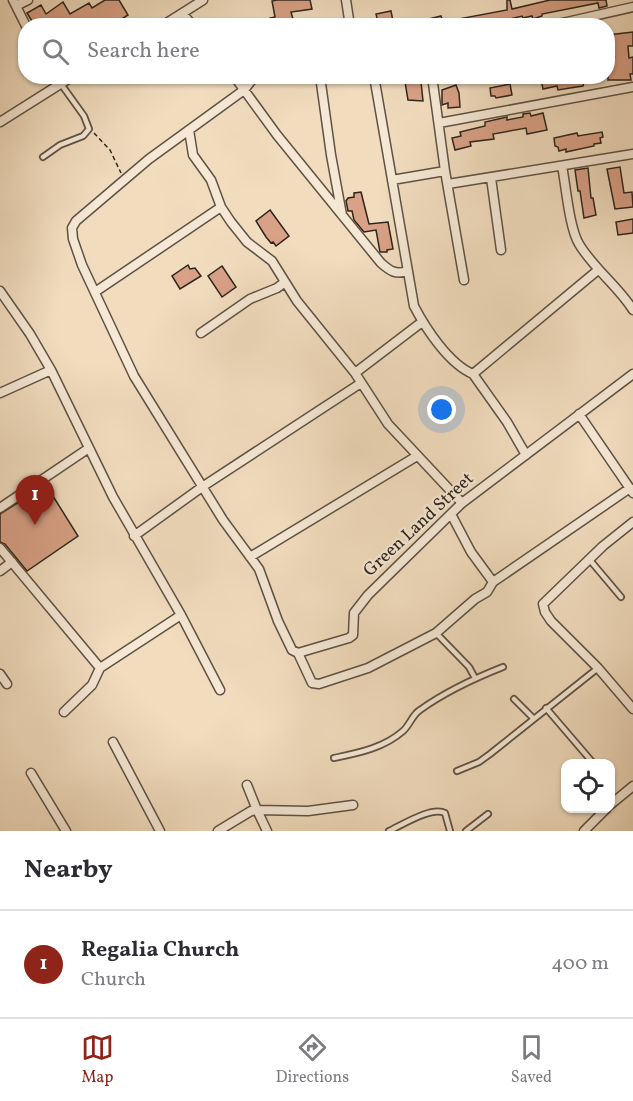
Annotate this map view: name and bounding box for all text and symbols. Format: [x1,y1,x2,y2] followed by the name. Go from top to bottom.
[18,18,615,84] search box
[39,35,72,68] icon: search
[87,36,200,67] text: Search here
[427,395,456,424] your location
[358,467,480,583] street label: Green Land Street
[15,476,54,525] pin: 1
[561,759,615,813] map controls
[561,759,615,813] button: locate
[24,852,113,888] text: Nearby
[81,935,239,966] text: Regalia Church
[39,950,48,978] text: 1
[551,950,609,978] text: 400 m
[81,966,146,994] text: Church
[81,1031,114,1089] tab: Map
[276,1031,349,1089] tab: Directions
[511,1031,552,1089] tab: Saved

